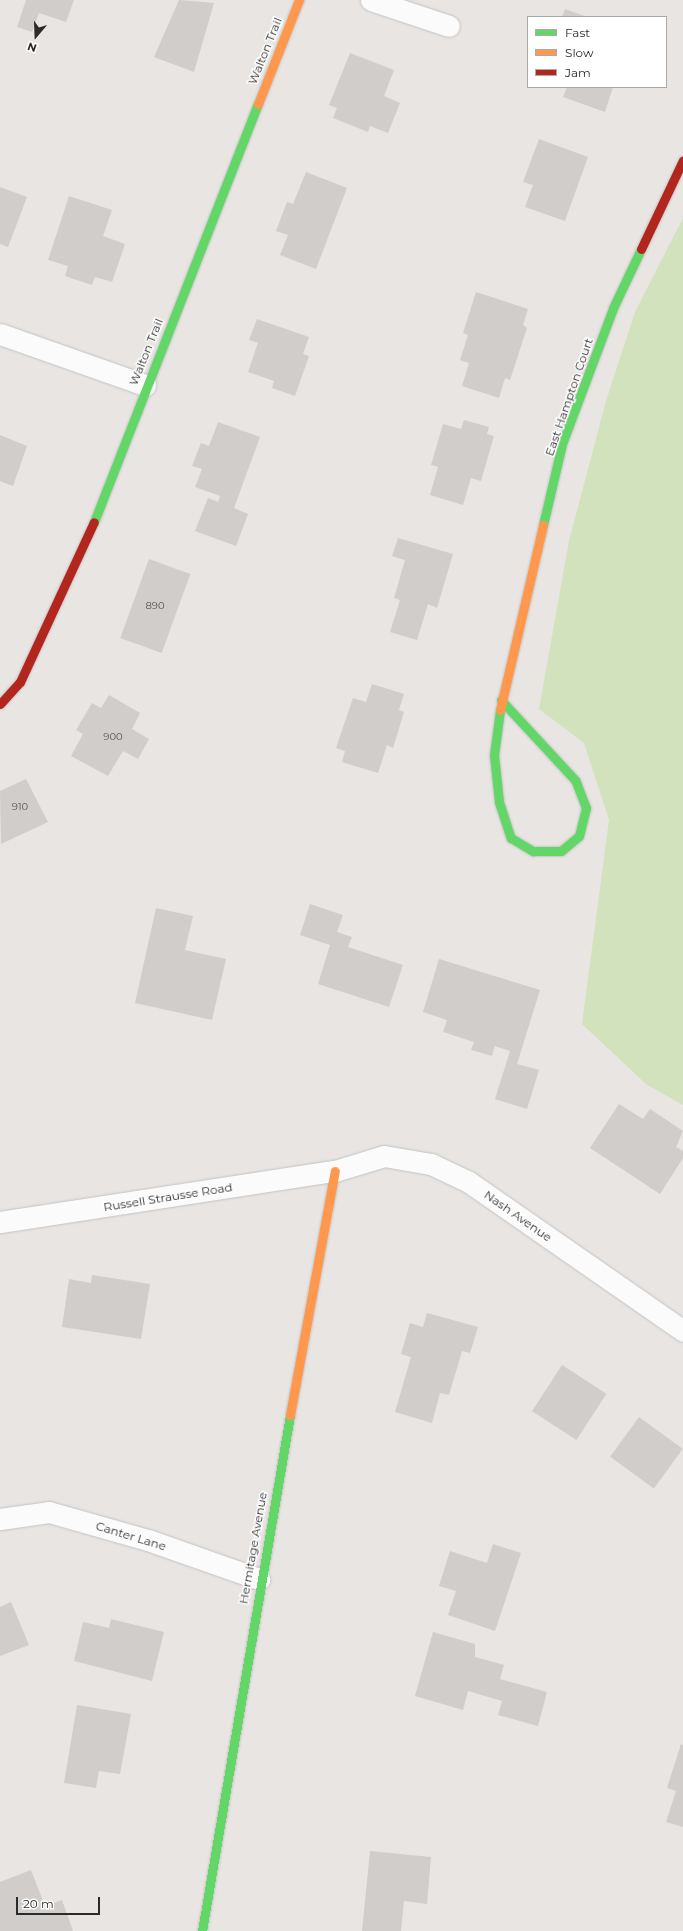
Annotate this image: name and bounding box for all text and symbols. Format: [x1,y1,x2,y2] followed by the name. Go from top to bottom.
[245,15,285,87] street label: Walton Trail
[16,16,56,56] north arrow
[527,16,667,88] legend
[565,25,590,40] text: Fast
[26,39,39,55] text: N
[565,45,594,60] text: Slow
[565,65,591,80] text: Jam
[126,316,166,388] street label: Walton Trail
[542,336,596,458] street label: East Hampton Court
[145,600,165,612] house number: 890
[103,731,123,743] house number: 900
[12,801,28,813] house number: 910
[102,1180,234,1214] street label: Russell Strausse Road
[481,1187,555,1245] street label: Nash Avenue
[236,1491,270,1605] street label: Hermitage Avenue
[94,1518,168,1554] street label: Canter Lane
[18,1889,102,1915] scale bar
[23,1896,54,1911] text: 20 m

